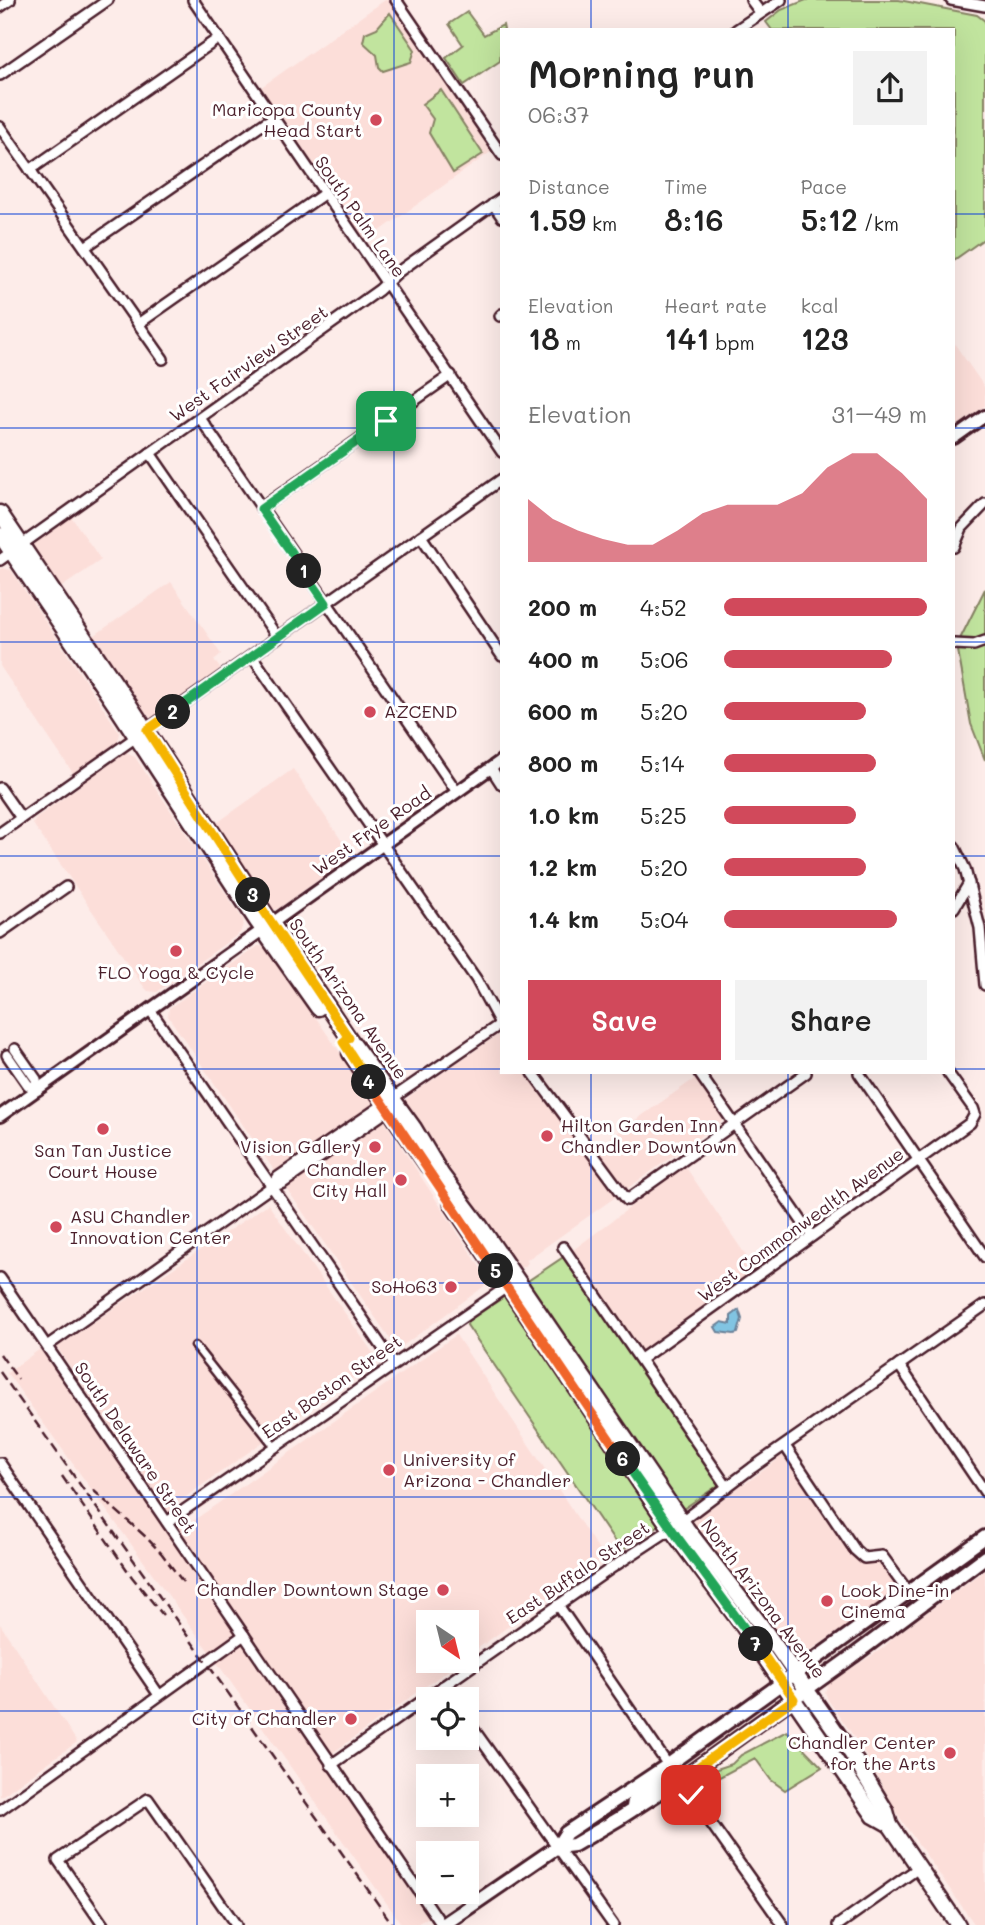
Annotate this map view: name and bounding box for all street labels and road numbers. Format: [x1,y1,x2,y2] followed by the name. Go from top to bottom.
[310,151,412,282] street label: South Palm Lane
[164,299,332,427] street label: West Fairview Street
[307,780,435,880] street label: West Frye Road
[284,913,414,1084] street label: South Arizona Avenue
[693,1141,908,1307] street label: West Commonwealth Avenue
[256,1329,406,1444] street label: East Boston Street
[69,1357,202,1538] street label: South Delaware Street
[696,1514,832,1683] street label: North Arizona Avenue
[501,1515,654,1629] street label: East Buffalo Street

